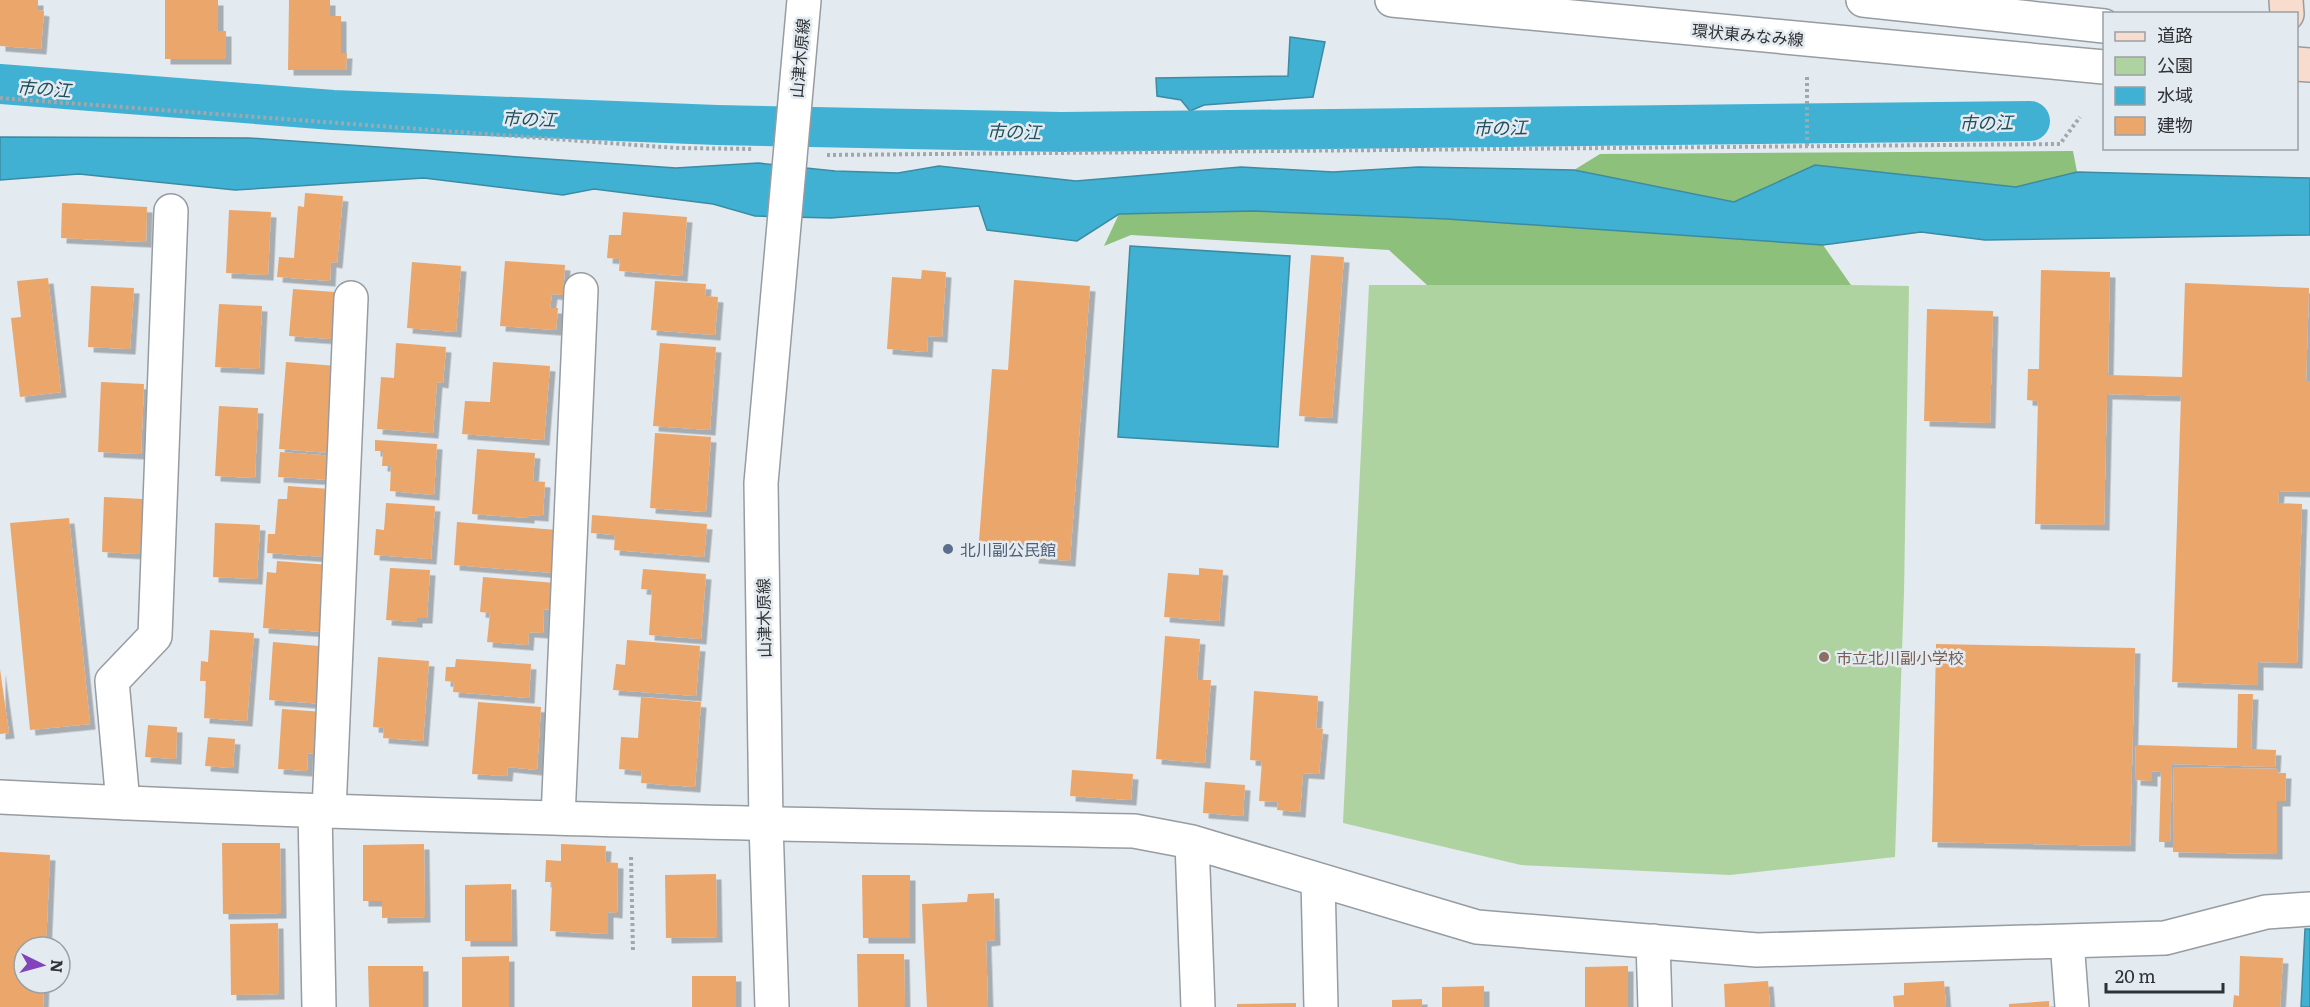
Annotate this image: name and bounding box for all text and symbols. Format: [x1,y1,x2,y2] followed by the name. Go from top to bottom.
[2103,12,2298,150] legend
[784,17,814,99] street label: 山津木原線
[1691,17,1805,51] street label: 環状東みなみ線
[2157,21,2193,48] text: 道路
[2157,51,2193,78] text: 公園
[16,73,74,103] water label: 市の江
[2157,81,2193,108] text: 水域
[502,104,558,133] water label: 市の江
[1959,108,2015,136] water label: 市の江
[2157,111,2193,138] text: 建物
[1473,113,1529,141] water label: 市の江
[987,117,1043,145] water label: 市の江
[960,537,1056,561] place label: 北川副公民館
[941,542,955,556] marker: 北川副公民館
[750,578,776,658] street label: 山津木原線
[1836,645,1964,669] place label: 市立北川副小学校
[1817,650,1831,664] marker: 市立北川副小学校
[12,935,72,995] north arrow
[2106,956,2223,994] scale bar
[45,959,70,974] text: N
[2115,962,2156,989] text: 20 m

